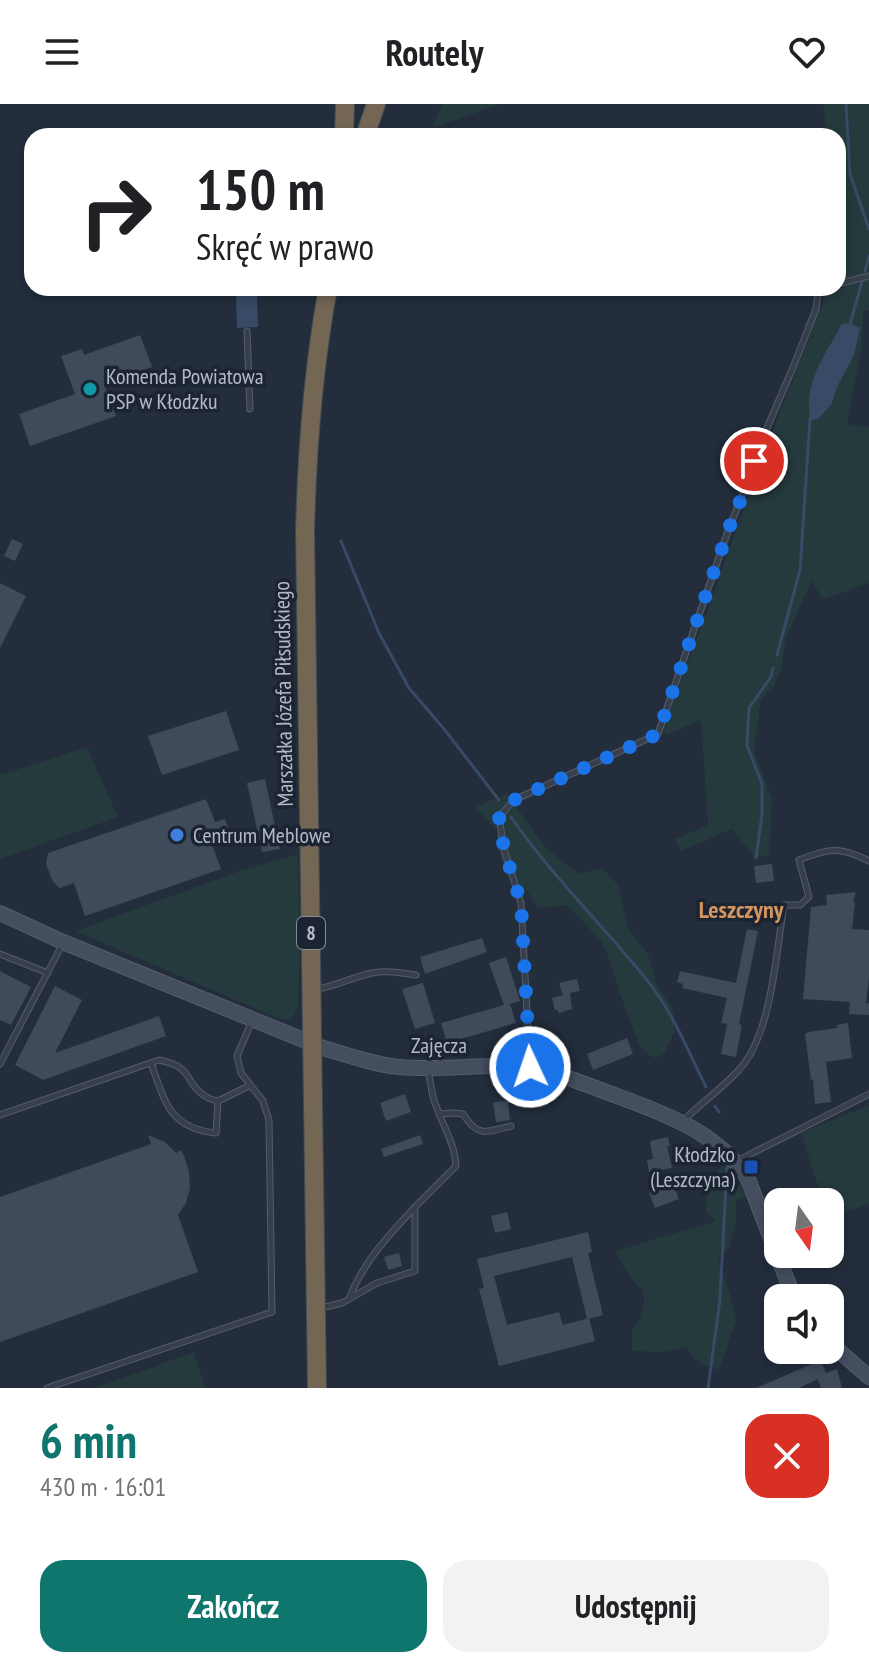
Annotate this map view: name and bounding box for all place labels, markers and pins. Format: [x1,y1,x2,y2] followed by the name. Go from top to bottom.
[106,362,264,415] place label: Komenda Powiatowa PSP w Kłodzku
[81,380,99,398] marker: Komenda Powiatowa PSP w Kłodzku
[720,427,788,495] pin
[193,821,331,849] place label: Centrum Meblowe
[168,826,186,844] marker: Centrum Meblowe
[650,1140,736,1193] place label: Kłodzko (Leszczyna)
[742,1158,760,1176] marker: Kłodzko (Leszczyna)

